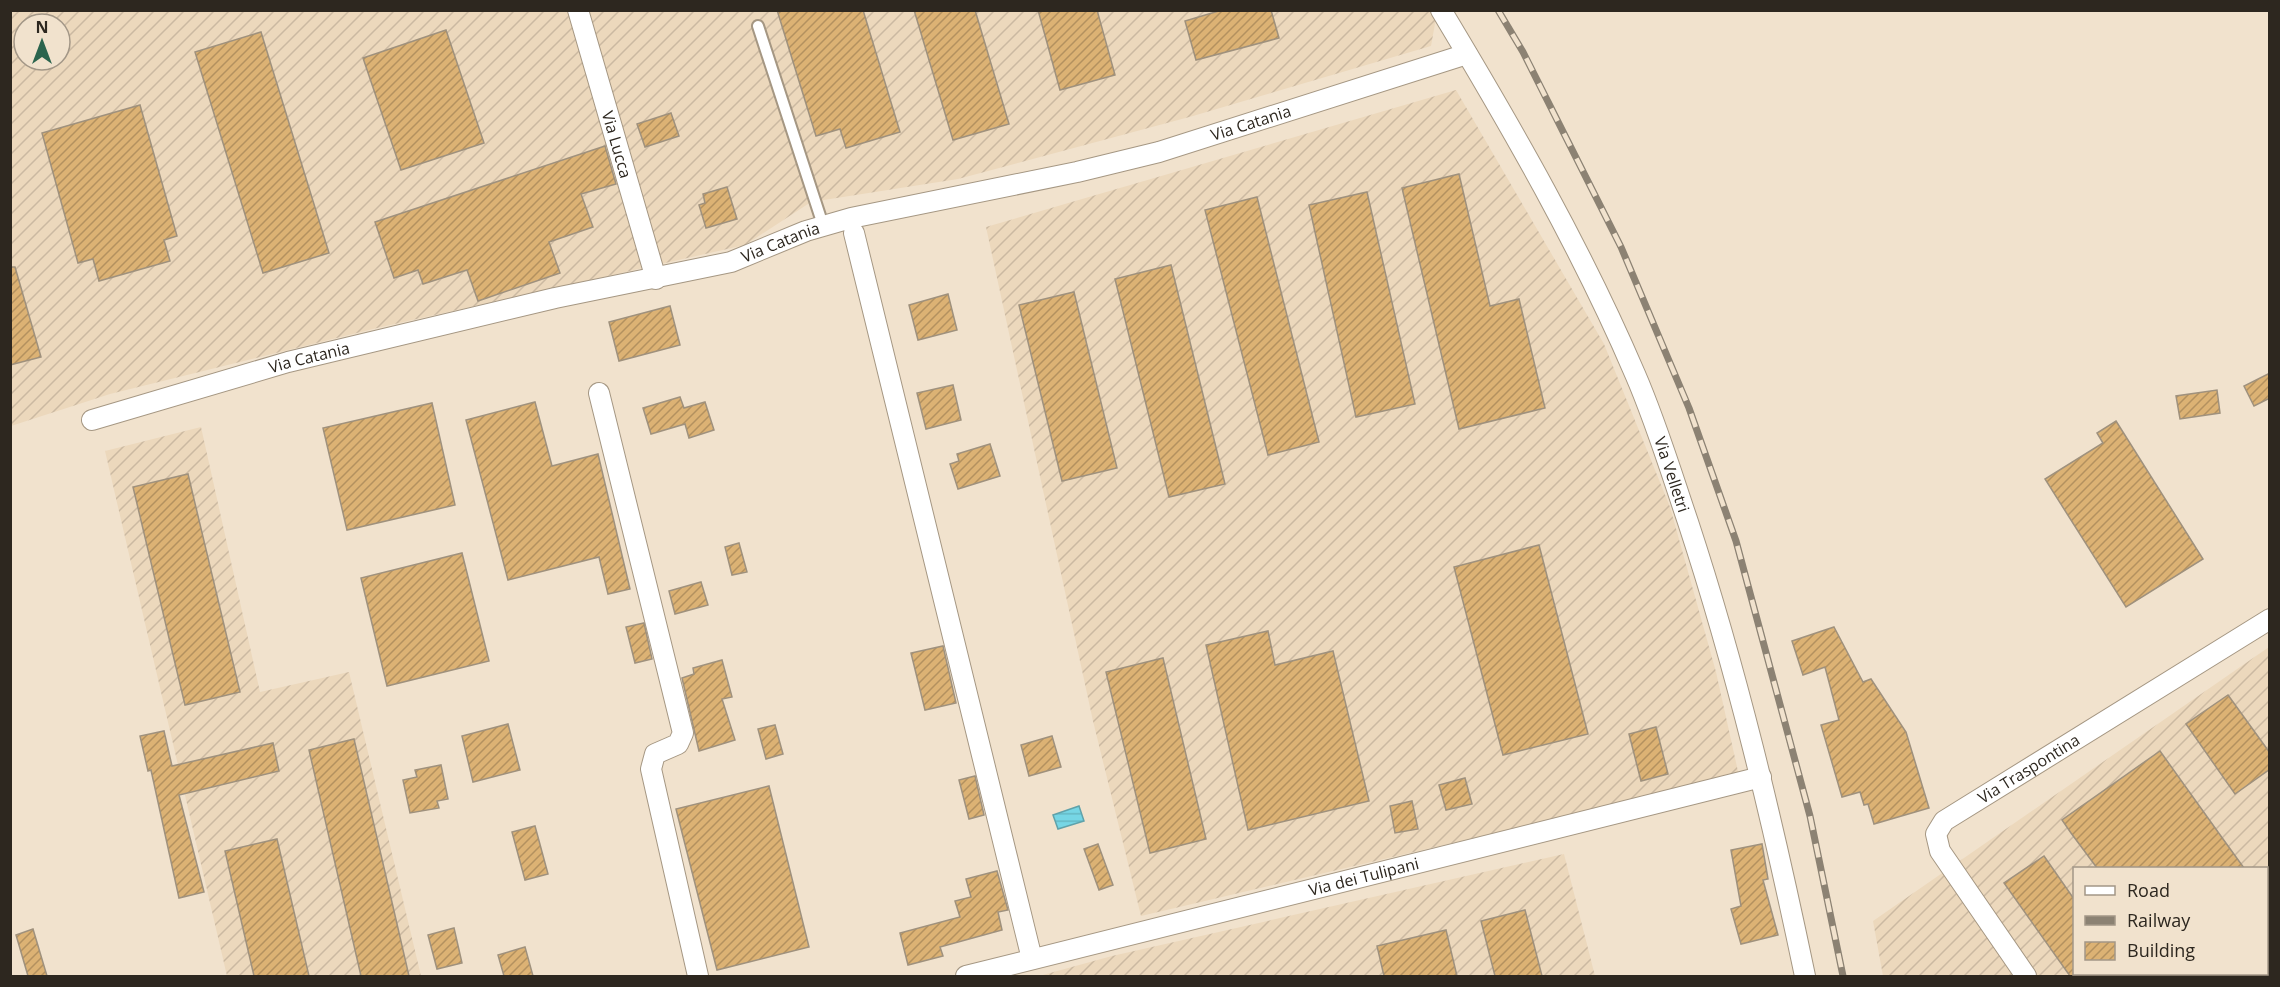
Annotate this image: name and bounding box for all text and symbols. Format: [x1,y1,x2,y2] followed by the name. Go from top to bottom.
[12,12,72,72] north arrow
[35,16,49,38] text: N
[1208,100,1294,146] street label: Via Catania
[597,108,637,181] street label: Via Lucca
[738,217,822,268] street label: Via Catania
[266,337,352,378] street label: Via Catania
[1649,434,1695,515] street label: Via Velletri
[1973,729,2084,809] street label: Via Traspontina
[1306,852,1421,901] street label: Via dei Tulipani
[2073,867,2268,975] legend
[2127,878,2170,902] text: Road
[2127,908,2191,932] text: Railway
[2127,938,2195,962] text: Building

